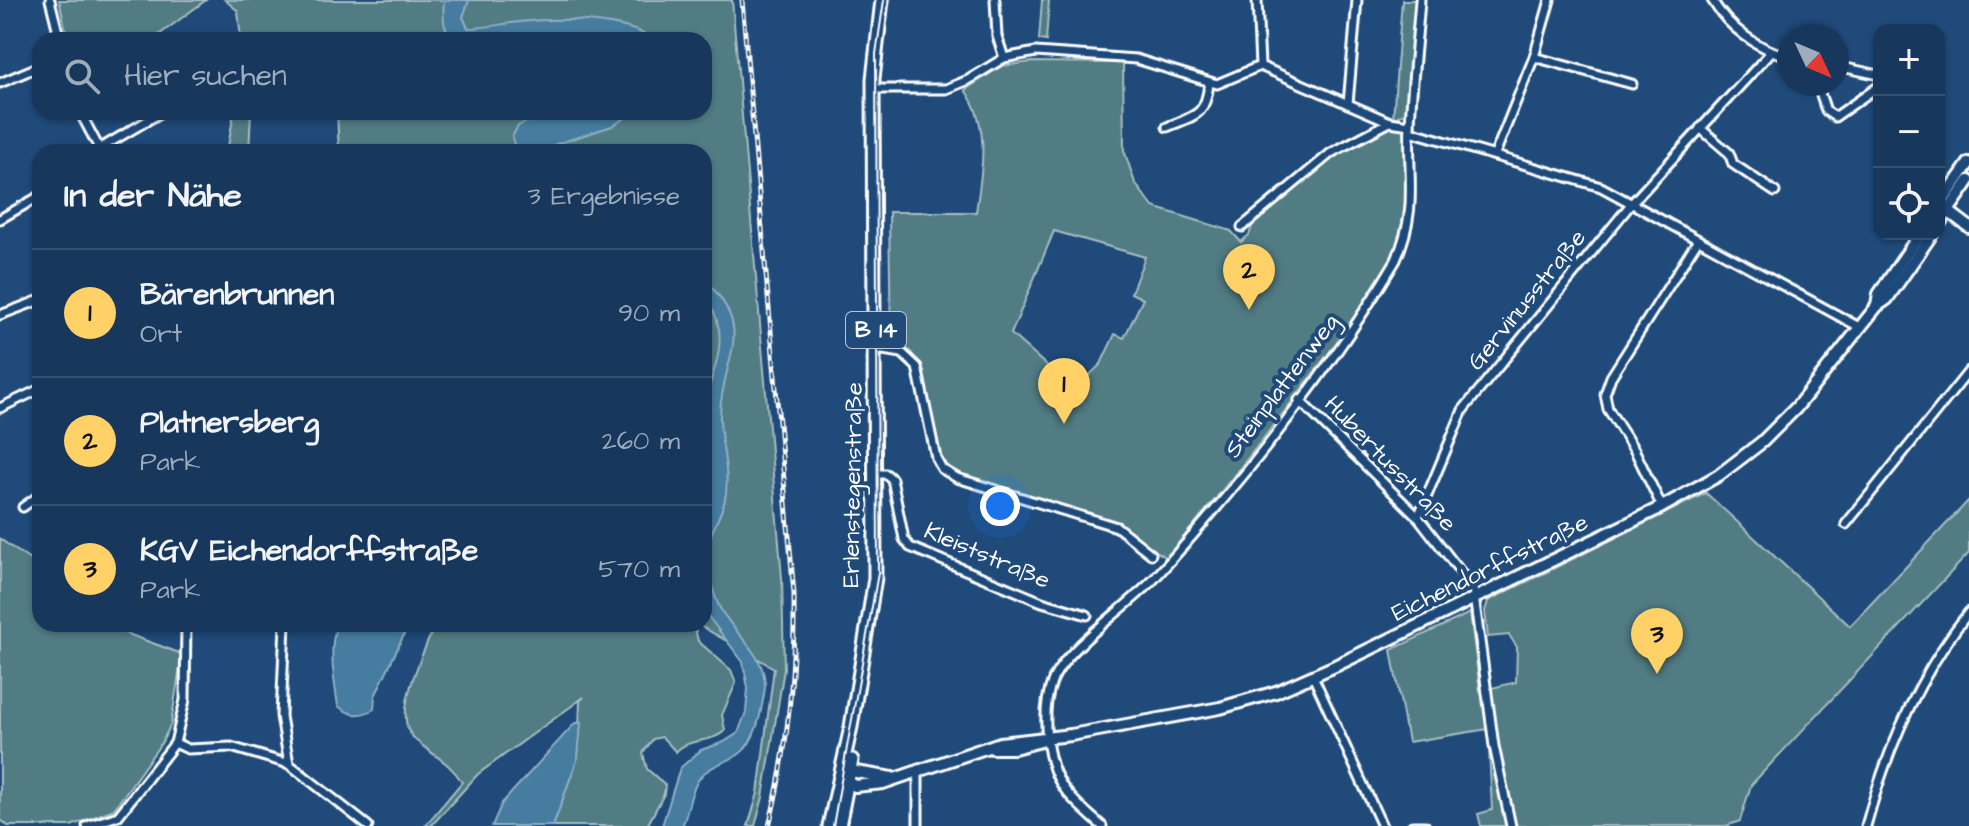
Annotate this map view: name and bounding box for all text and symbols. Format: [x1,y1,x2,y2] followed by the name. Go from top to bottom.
[1777,24,1849,96] north arrow
[1873,24,1945,240] map controls
[1873,24,1945,96] button: +
[32,32,712,120] search box
[60,54,104,98] icon: search
[124,55,287,97] text: Hier suchen
[1873,96,1945,168] button: −
[1873,168,1945,240] button: locate
[64,172,242,220] text: In der Nähe
[527,178,680,214] text: 3 Ergebnisse
[1460,222,1594,378] street label: Gervinusstraße
[1223,244,1275,310] pin: 2
[140,274,334,316] text: Bärenbrunnen
[88,295,92,331] text: 1
[618,295,680,331] text: 90 m
[1217,307,1348,466] street label: Steinplattenweg
[846,312,906,348] road number: B 14
[140,316,182,352] text: Ort
[1038,358,1090,424] pin: 1
[834,382,873,588] street label: Erlenstegenstraße
[1316,388,1464,540] street label: Hubertusstraße
[140,402,319,444] text: Platnersberg
[83,423,97,459] text: 2
[602,423,680,459] text: 260 m
[140,444,200,480] text: Park
[980,486,1020,526] your location
[1386,506,1594,630] street label: Eichendorffstraße
[919,514,1055,598] street label: Kleiststraße
[140,530,478,572] text: KGV Eichendorffstraße
[83,551,97,587] text: 3
[599,551,680,587] text: 570 m
[140,572,200,608] text: Park
[1631,608,1683,674] pin: 3

